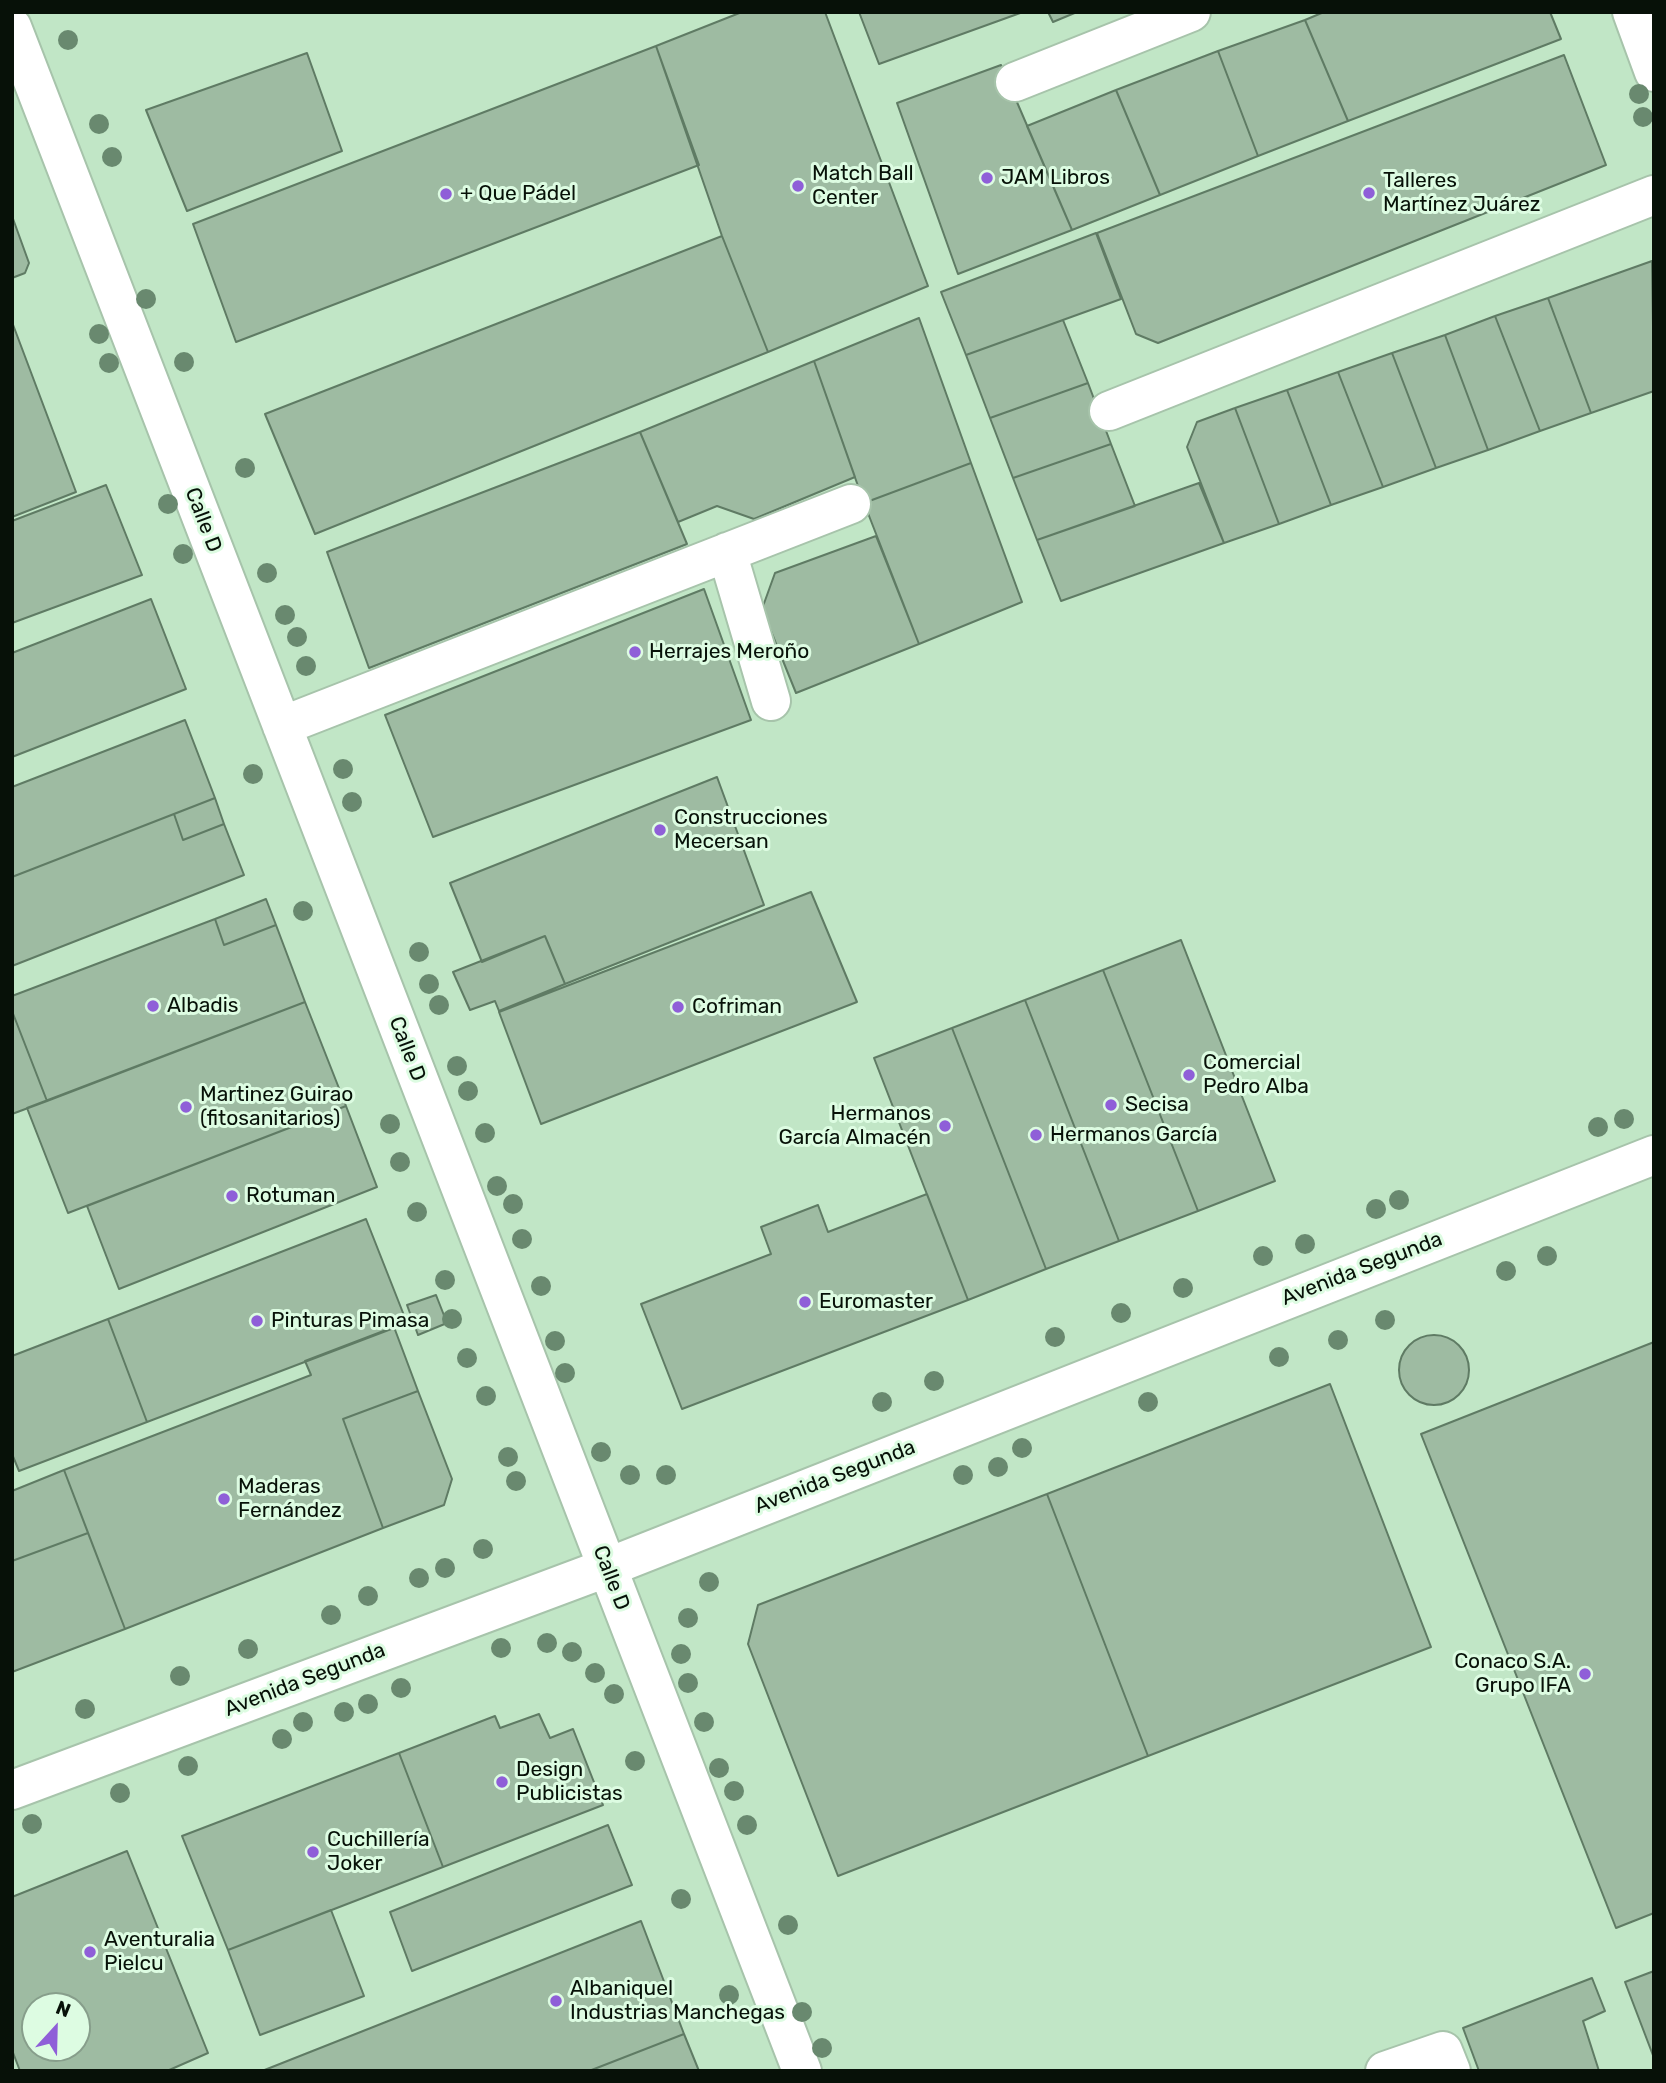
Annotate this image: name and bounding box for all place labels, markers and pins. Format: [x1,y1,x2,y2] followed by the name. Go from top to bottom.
[812,161,914,211] place label: Match Ball Center
[1001,165,1110,191] place label: JAM Libros
[1383,168,1541,218] place label: Talleres Martínez Juárez
[979,170,995,186] marker: JAM Libros
[790,178,806,194] marker: Match Ball Center
[460,181,576,207] place label: + Que Pádel
[1361,185,1377,201] marker: Talleres Martínez Juárez
[438,186,454,202] marker: + Que Pádel
[649,639,809,665] place label: Herrajes Meroño
[627,644,643,660] marker: Herrajes Meroño
[674,805,828,855] place label: Construcciones Mecersan
[652,822,668,838] marker: Construcciones Mecersan
[167,993,239,1019] place label: Albadis
[692,994,782,1020] place label: Cofriman
[145,998,161,1014] marker: Albadis
[670,999,686,1015] marker: Cofriman
[1203,1050,1309,1100] place label: Comercial Pedro Alba
[1181,1067,1197,1083] marker: Comercial Pedro Alba
[200,1082,353,1132] place label: Martinez Guirao (fitosanitarios)
[1125,1092,1189,1118] place label: Secisa
[1103,1097,1119,1113] marker: Secisa
[178,1099,194,1115] marker: Martinez Guirao (fitosanitarios)
[778,1101,931,1151] place label: Hermanos García Almacén
[937,1118,953,1134] marker: Hermanos García Almacén
[1050,1122,1218,1148] place label: Hermanos García
[1028,1127,1044,1143] marker: Hermanos García
[246,1183,335,1209] place label: Rotuman
[224,1188,240,1204] marker: Rotuman
[819,1289,933,1315] place label: Euromaster
[797,1294,813,1310] marker: Euromaster
[271,1308,429,1334] place label: Pinturas Pimasa
[249,1313,265,1329] marker: Pinturas Pimasa
[238,1474,342,1524] place label: Maderas Fernández
[216,1491,232,1507] marker: Maderas Fernández
[1454,1649,1571,1699] place label: Conaco S.A. Grupo IFA
[1577,1666,1593,1682] marker: Conaco S.A. Grupo IFA
[516,1757,623,1807] place label: Design Publicistas
[494,1774,510,1790] marker: Design Publicistas
[327,1827,430,1877] place label: Cuchillería Joker
[305,1844,321,1860] marker: Cuchillería Joker
[104,1927,215,1977] place label: Aventuralia Pielcu
[82,1944,98,1960] marker: Aventuralia Pielcu
[570,1976,785,2026] place label: Albaniquel Industrias Manchegas
[548,1993,564,2009] marker: Albaniquel Industrias Manchegas

